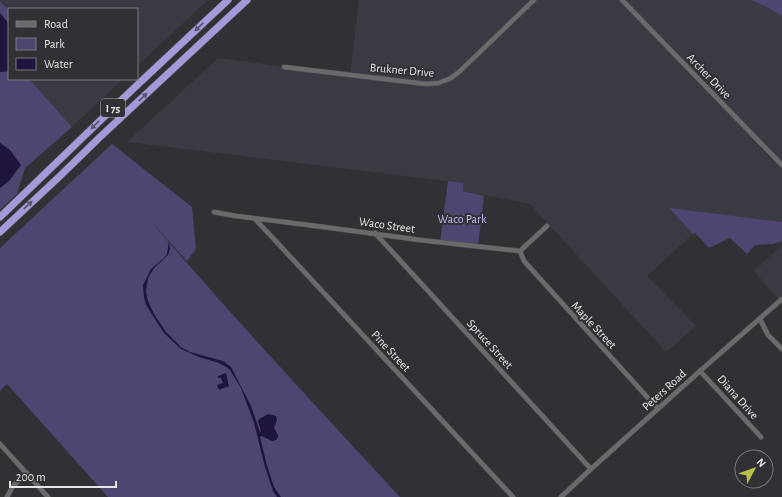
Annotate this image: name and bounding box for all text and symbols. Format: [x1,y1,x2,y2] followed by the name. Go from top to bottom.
[8,8,138,80] legend
[44,18,68,30] text: Road
[194,22,205,31] one-way arrow
[44,38,65,50] text: Park
[685,51,733,101] street label: Archer Drive
[44,58,73,70] text: Water
[369,61,435,79] street label: Brukner Drive
[138,92,148,101] one-way arrow
[101,99,125,117] road number: I 75
[90,121,100,130] one-way arrow
[23,201,34,210] one-way arrow
[438,213,487,225] park label: Waco Park
[358,215,416,235] street label: Waco Street
[569,299,619,351] street label: Maple Street
[465,317,515,371] street label: Spruce Street
[369,328,413,374] street label: Pine Street
[640,367,688,413] street label: Peters Road
[715,373,761,421] street label: Diana Drive
[734,449,774,489] north arrow
[755,456,768,469] text: N
[10,463,116,489] scale bar
[16,471,46,483] text: 200 m

